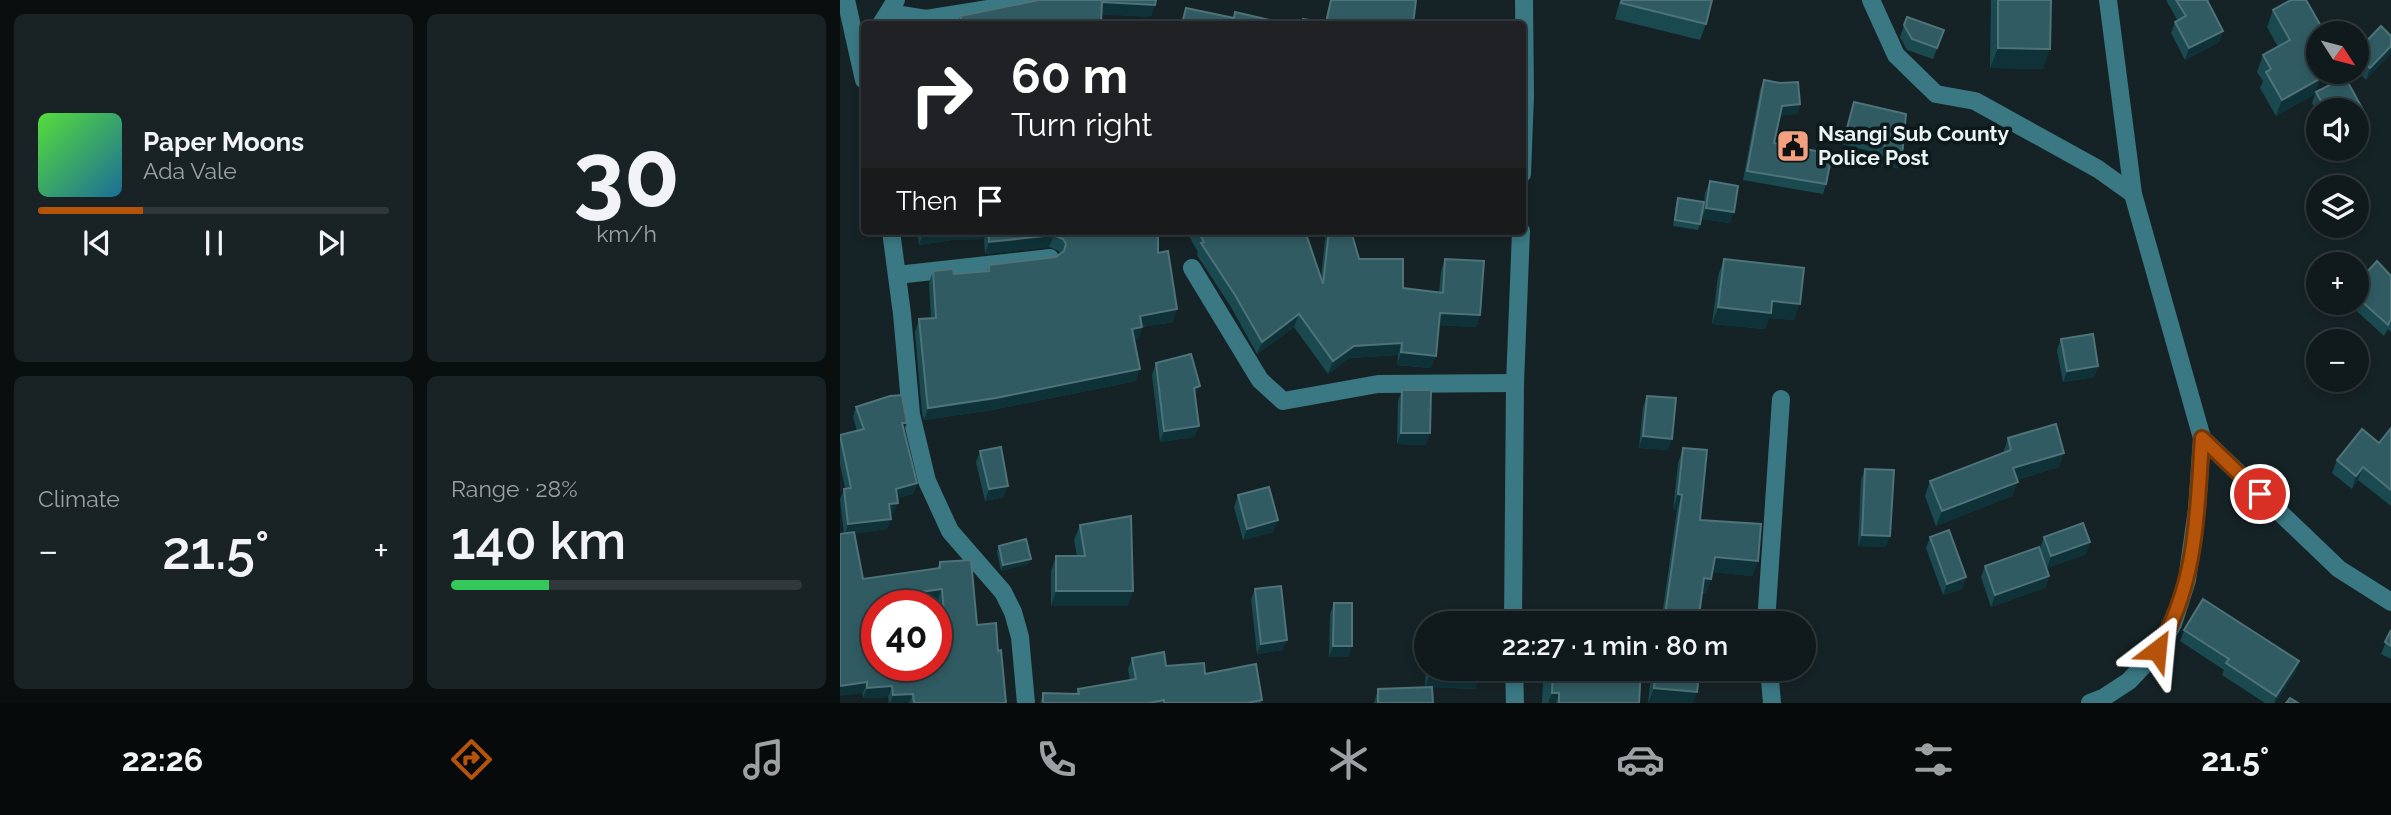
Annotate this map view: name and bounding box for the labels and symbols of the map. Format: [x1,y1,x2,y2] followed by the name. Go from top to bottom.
[2306,21,2370,84] north arrow
[1818,121,2010,170] place label: Nsangi Sub County Police Post
[1774,127,1812,165] public building icon: Nsangi Sub County Police Post
[2230,464,2290,524] pin
[861,590,952,681] speed limit sign: 40
[2120,613,2194,687] position arrow

